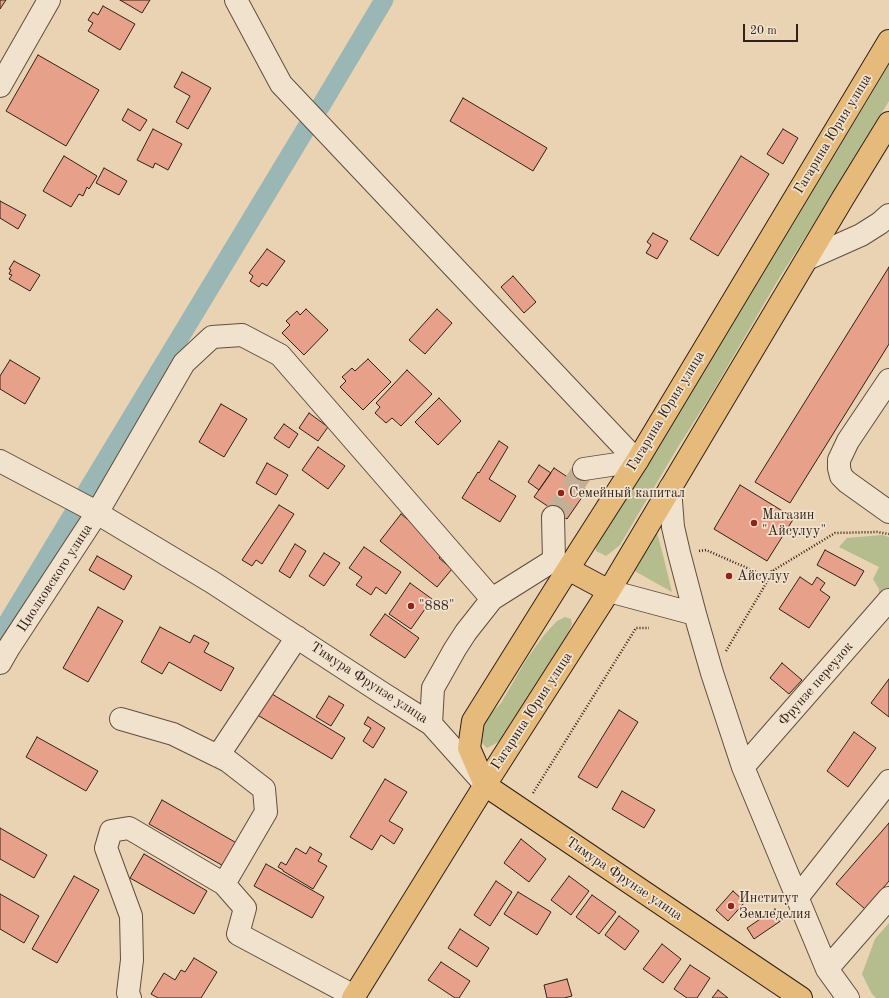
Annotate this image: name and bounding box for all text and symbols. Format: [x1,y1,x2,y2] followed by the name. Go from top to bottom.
[745,16,800,42] scale bar
[750,25,777,37] text: 20 m
[791,71,875,197] street label: Гагарина Юрия улица
[624,348,708,474] street label: Гагарина Юрия улица
[569,485,685,501] place label: Семейный капитал
[556,488,566,498] marker: Семейный капитал
[762,507,826,540] place label: Магазин "Айсулуу"
[749,518,759,528] marker: Магазин "Айсулуу"
[14,521,96,635] street label: Циолковского улица
[737,568,790,584] place label: Айсулуу
[724,571,734,581] marker: Айсулуу
[419,598,454,614] place label: "888"
[406,601,416,611] marker: "888"
[307,639,431,727] street label: Тимура Фрунзе улица
[775,639,857,729] street label: Фрунзе переулок
[488,649,576,773] street label: Гагарина Юрия улица
[562,834,686,924] street label: Тимура Фрунзе улица
[739,890,811,922] place label: Институт Земледелия
[726,901,736,911] marker: Институт Земледелия

